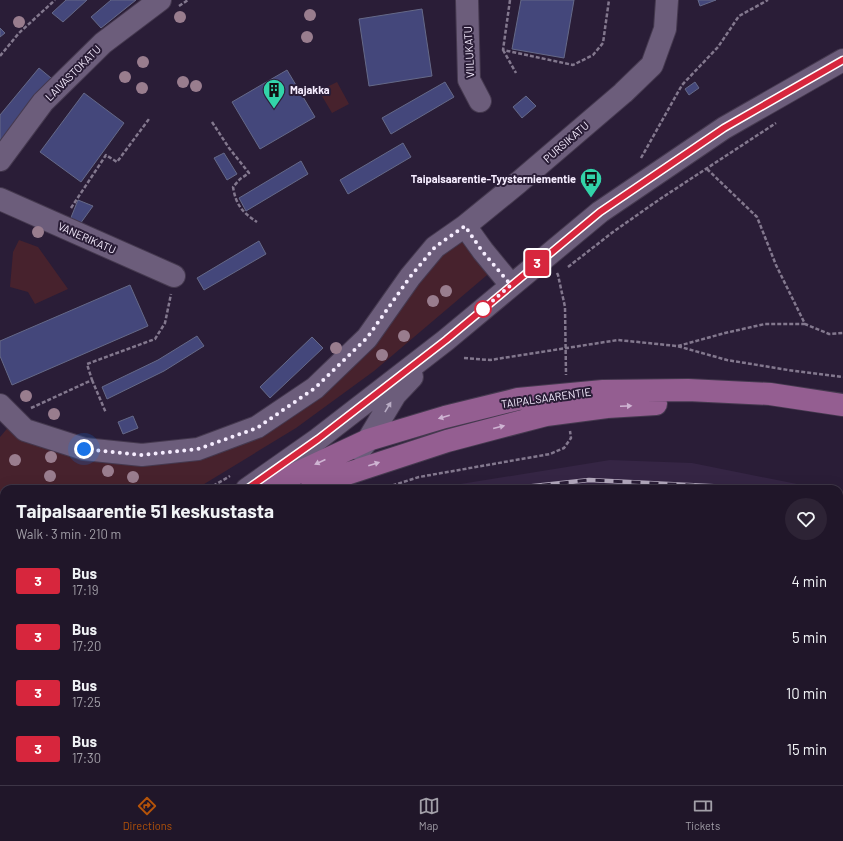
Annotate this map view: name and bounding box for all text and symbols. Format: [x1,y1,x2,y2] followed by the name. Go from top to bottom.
[461,26,476,78] street label: VIILUKATU
[42,42,103,103] street label: LAIVASTOKATU
[261,77,287,110] building icon: Majakka
[290,83,330,96] place label: Majakka
[540,118,591,165] street label: PURSIKATU
[578,166,604,199] bus stop icon: Taipalsaarentie-Tyysterniementie
[411,172,576,185] place label: Taipalsaarentie-Tyysterniementie
[56,219,118,256] street label: VANERIKATU
[524,250,550,276] line badge: 3
[533,254,541,271] text: 3
[474,300,492,318] unlabelled marker
[500,385,592,410] street label: TAIPALSAARENTIE
[385,401,392,413] one-way arrow
[620,402,632,409] one-way arrow
[437,414,449,420] one-way arrow
[492,424,505,430] one-way arrow
[74,439,94,459] your location
[314,459,326,465] one-way arrow
[368,461,380,467] one-way arrow
[785,498,827,540] button: heart
[16,499,274,522] text: Taipalsaarentie 51 keskustasta
[16,526,121,542] text: Walk · 3 min · 210 m
[72,564,97,582] text: Bus
[34,572,42,589] text: 3
[791,572,827,590] text: 4 min
[72,582,98,598] text: 17:19
[72,620,97,638] text: Bus
[34,628,42,645] text: 3
[792,628,827,646] text: 5 min
[72,638,101,654] text: 17:20
[72,676,97,694] text: Bus
[34,684,42,701] text: 3
[786,684,827,702] text: 10 min
[72,694,101,710] text: 17:25
[72,732,97,750] text: Bus
[34,740,42,757] text: 3
[787,740,827,758] text: 15 min
[72,750,101,766] text: 17:30
[123,795,172,832] tab: Directions
[418,795,440,832] tab: Map
[685,795,720,832] tab: Tickets

